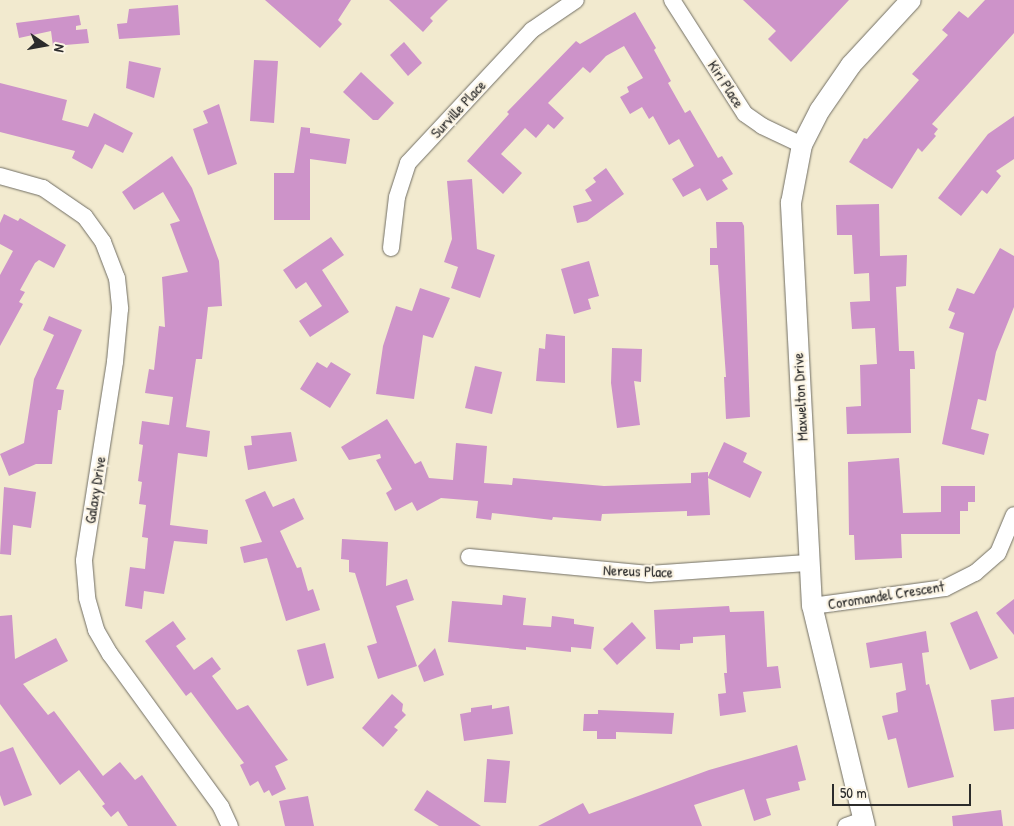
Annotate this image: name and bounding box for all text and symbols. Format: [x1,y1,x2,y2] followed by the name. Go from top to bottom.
[20,20,70,70] north arrow
[50,43,70,54] text: N
[704,57,748,111] street label: Kiri Place
[427,76,489,142] street label: Surville Place
[789,353,811,441] street label: Maxwelton Drive
[81,455,109,525] street label: Galaxy Drive
[603,561,673,581] street label: Nereus Place
[826,577,946,613] street label: Coromandel Crescent
[834,774,973,806] scale bar
[840,782,867,803] text: 50 m

